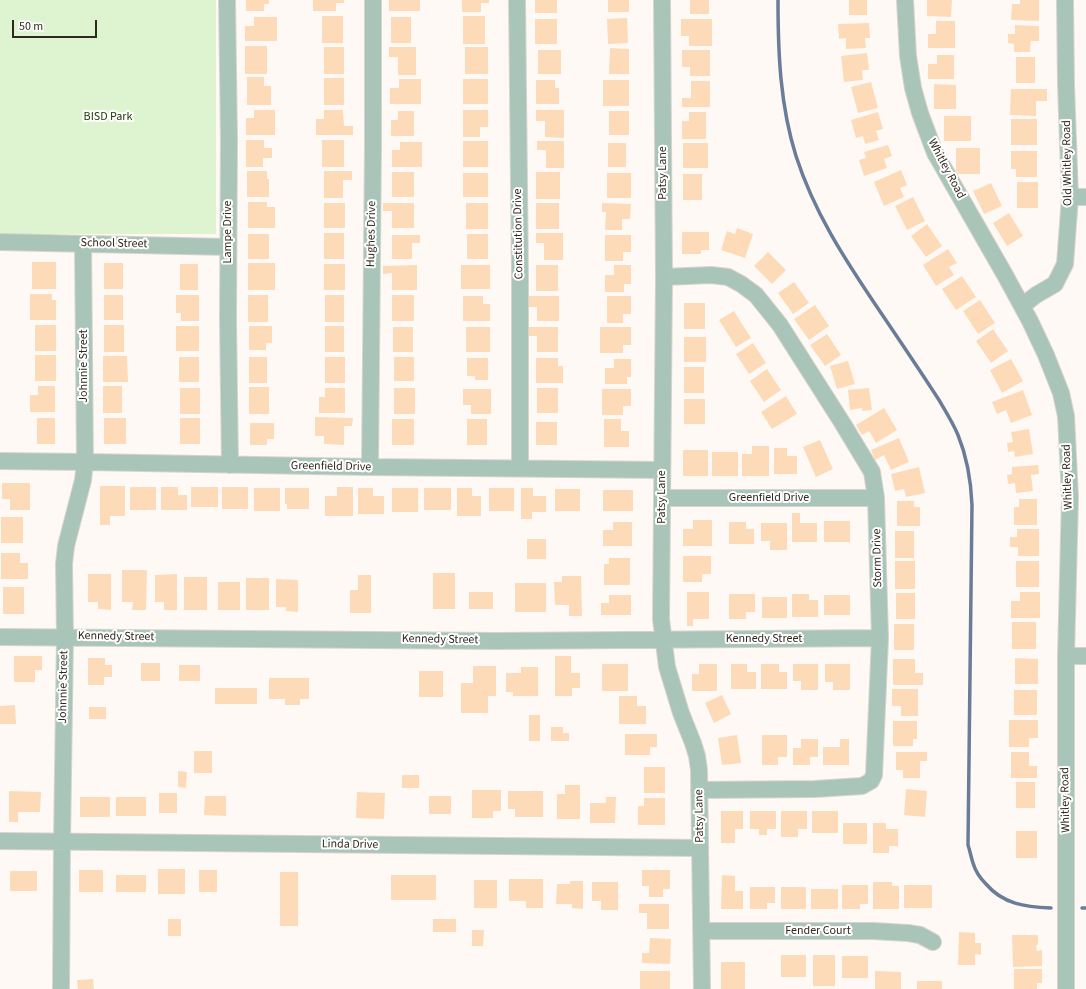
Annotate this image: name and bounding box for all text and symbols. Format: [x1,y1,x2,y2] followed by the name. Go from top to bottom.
[14,12,99,38] scale bar
[19,18,43,35] text: 50 m
[84,110,132,124] park label: BISD Park
[1060,120,1076,206] street label: Old Whitley Road
[924,137,968,201] street label: Whitley Road
[656,146,670,200] street label: Patsy Lane
[511,188,527,280] street label: Constitution Drive
[221,201,235,263] street label: Lampe Drive
[364,201,380,267] street label: Hughes Drive
[80,236,148,252] street label: School Street
[77,329,91,403] street label: Johnnie Street
[1060,444,1076,510] street label: Whitley Road
[291,459,371,475] street label: Greenfield Drive
[655,470,669,524] street label: Patsy Lane
[729,491,809,505] street label: Greenfield Drive
[870,528,886,588] street label: Storm Drive
[78,629,154,645] street label: Kennedy Street
[402,632,478,648] street label: Kennedy Street
[726,632,802,646] street label: Kennedy Street
[56,650,72,724] street label: Johnnie Street
[1058,767,1074,833] street label: Whitley Road
[692,789,708,843] street label: Patsy Lane
[322,837,378,853] street label: Linda Drive
[785,924,851,938] street label: Fender Court

